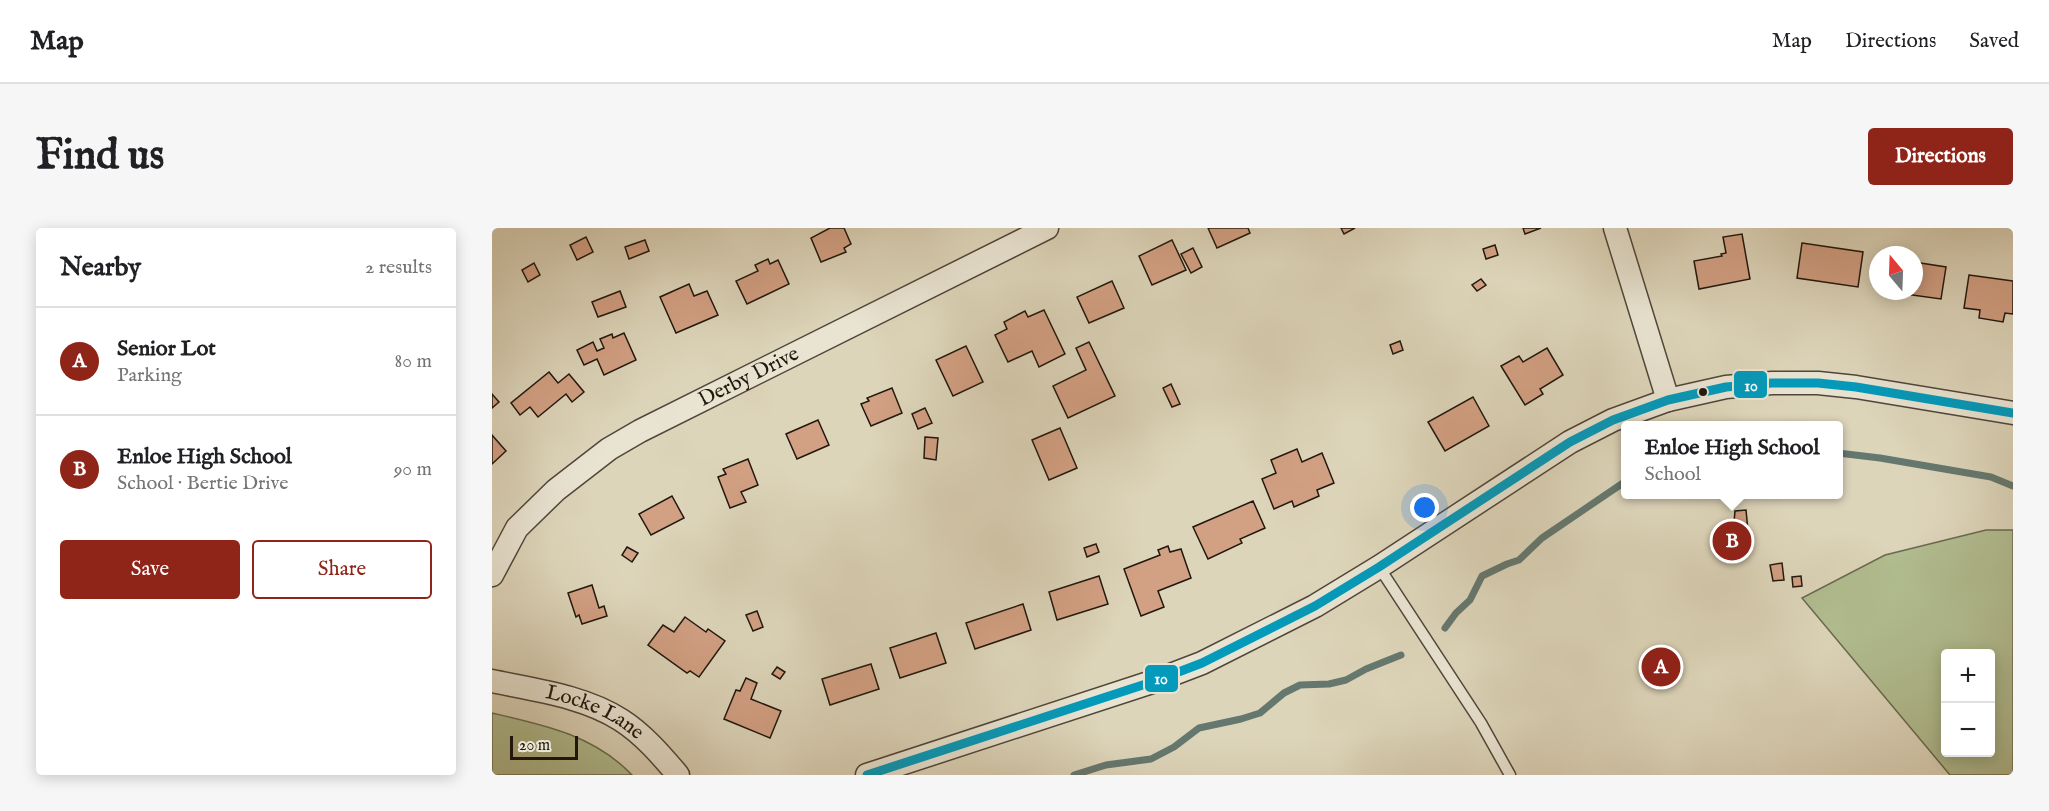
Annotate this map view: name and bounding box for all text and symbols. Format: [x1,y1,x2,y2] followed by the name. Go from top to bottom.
[30,24,84,59] text: Map
[1772,28,1812,55] text: Map
[1845,28,1936,55] text: Directions
[1969,28,2019,55] text: Saved
[1868,128,2013,185] button: Directions
[36,130,164,183] text: Find us
[1869,246,1923,300] north arrow
[60,251,141,284] text: Nearby
[365,255,432,280] text: 2 results
[117,335,216,363] text: Senior Lot
[694,340,804,413] street label: Derby Drive
[73,349,86,374] text: A
[395,349,432,374] text: 80 m
[117,363,182,388] text: Parking
[1733,370,1768,399] line badge: 10
[1744,377,1758,397] text: 10
[1697,386,1709,398] unlabelled marker
[1621,421,1843,499] popup
[1645,434,1819,462] text: Enloe High School
[117,443,292,471] text: Enloe High School
[73,457,86,482] text: B
[394,457,432,482] text: 90 m
[1645,462,1701,487] text: School
[117,471,289,496] text: School · Bertie Drive
[1410,493,1439,522] your location
[1712,518,1752,564] pin: B
[60,540,240,599] button: Save
[252,540,432,599] button: Share
[1642,644,1680,690] pin: A
[1941,649,1995,757] map controls
[1941,649,1995,703] button: +
[1144,664,1179,693] line badge: 10
[1154,670,1168,690] text: 10
[543,679,650,746] street label: Locke Lane
[1941,703,1995,757] button: −
[510,733,578,760] scale bar
[519,736,550,756] text: 20 m

